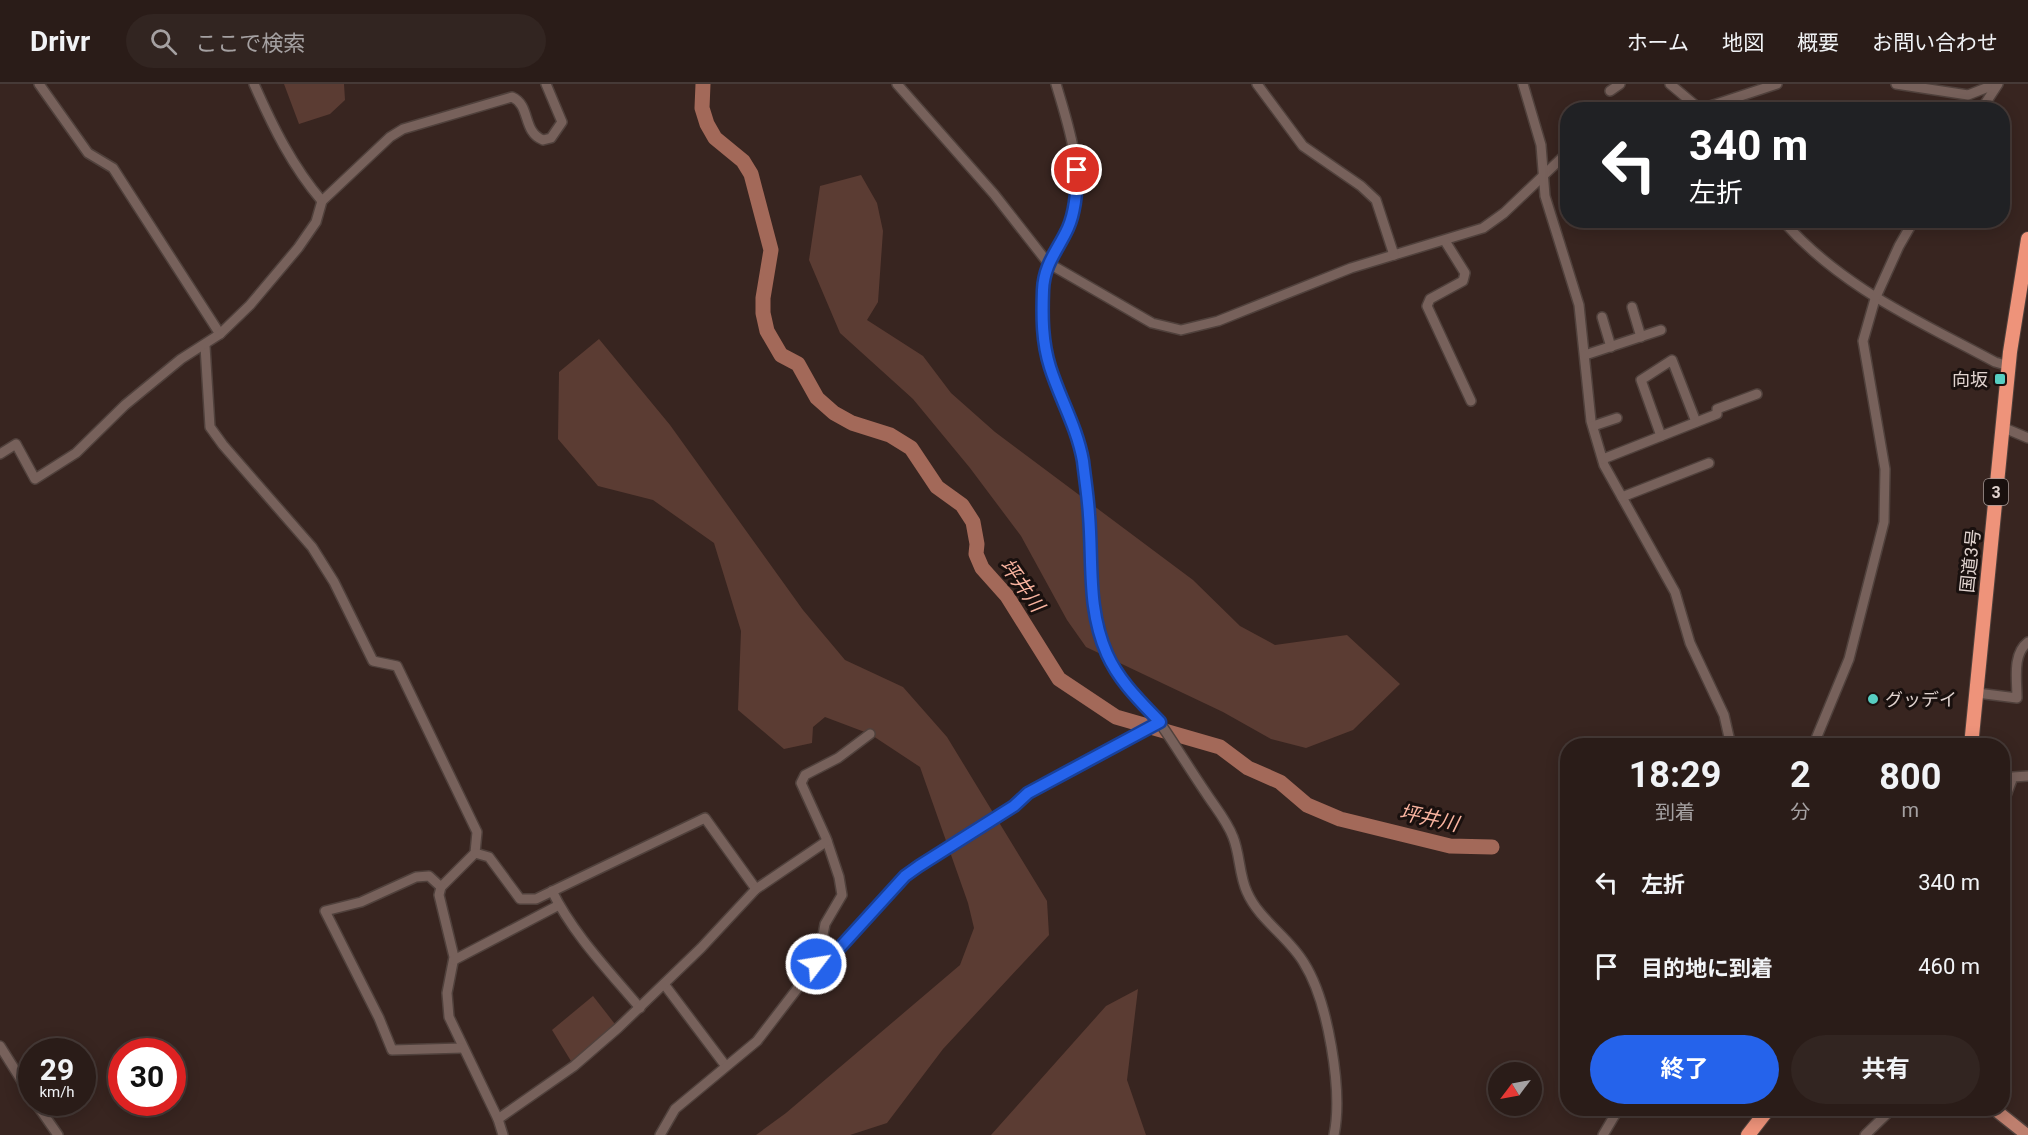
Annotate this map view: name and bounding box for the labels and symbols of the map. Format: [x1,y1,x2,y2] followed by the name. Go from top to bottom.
[1051,144,1102,195] pin
[1952,369,1988,390] place label: 向坂
[1993,372,2007,386] marker: 向坂
[1984,479,2008,505] road number: 3
[1956,528,1984,594] street label: 国道3号
[995,554,1051,618] water label: 坪井川
[1885,689,1957,710] place label: グッデイ
[1866,692,1880,706] marker: グッデイ
[1397,800,1463,836] water label: 坪井川
[784,932,848,996] position arrow
[108,1038,186,1116] speed limit sign: 30
[1488,1062,1542,1116] north arrow

